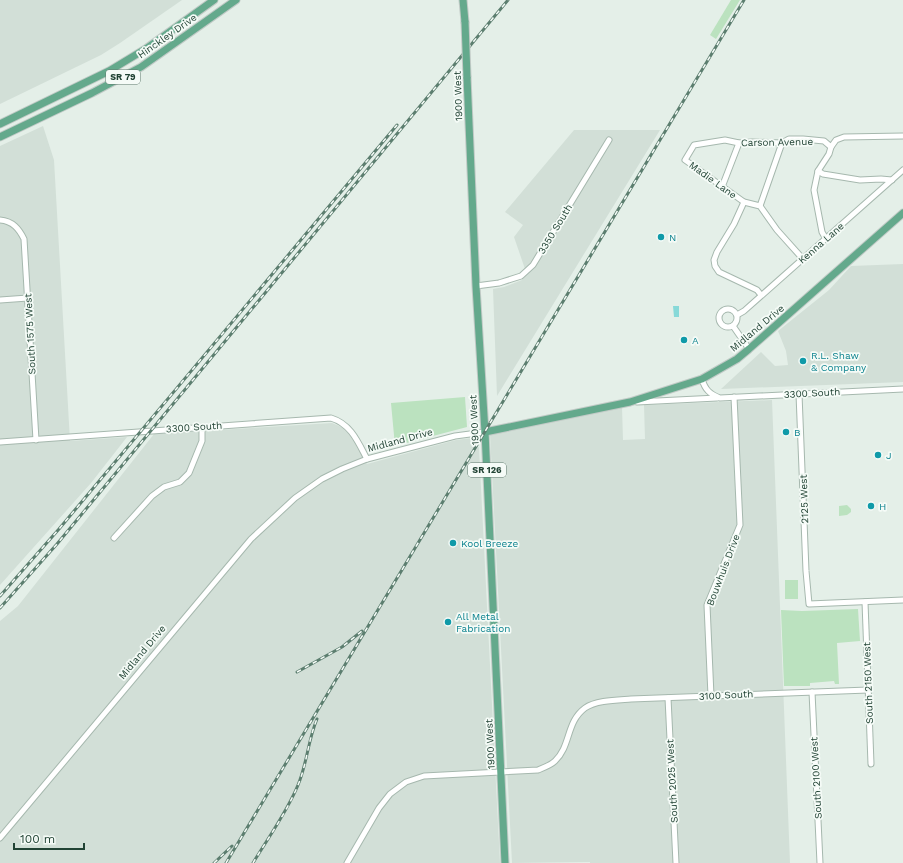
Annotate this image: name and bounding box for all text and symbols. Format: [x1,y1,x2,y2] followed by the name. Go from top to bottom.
[135,12,199,60] street label: Hinckley Drive
[106,70,140,84] road number: SR 79
[452,70,464,121] street label: 1900 West
[741,136,813,148] street label: Carson Avenue
[687,159,739,201] street label: Madie Lane
[536,202,574,256] street label: 3350 South
[796,220,846,266] street label: Kenna Lane
[656,232,666,242] marker: N
[669,232,676,243] place label: N
[22,292,38,375] street label: South 1575 West
[728,302,786,354] street label: Midland Drive
[679,335,689,345] marker: A
[692,335,699,346] place label: A
[811,350,867,373] place label: R.L. Shaw & Company
[798,356,808,366] marker: R.L. Shaw & Company
[784,386,840,400] street label: 3300 South
[467,394,481,445] street label: 1900 West
[165,420,223,434] street label: 3300 South
[366,426,434,454] street label: Midland Drive
[781,427,791,437] marker: B
[794,427,801,438] place label: B
[873,450,883,460] marker: J
[886,450,892,461] place label: J
[468,463,506,477] road number: SR 126
[798,473,810,524] street label: 2125 West
[866,501,876,511] marker: H
[879,501,886,512] place label: H
[704,533,742,607] street label: Bouwhuis Drive
[448,538,458,548] marker: Kool Breeze
[461,538,519,549] place label: Kool Breeze
[456,611,510,634] place label: All Metal Fabrication
[443,617,453,627] marker: All Metal Fabrication
[116,623,168,681] street label: Midland Drive
[861,641,875,724] street label: South 2150 West
[698,688,754,702] street label: 3100 South
[483,718,497,769] street label: 1900 West
[808,736,824,819] street label: South 2100 West
[664,738,680,823] street label: South 2025 West
[14,825,84,851] scale bar
[20,832,55,846] text: 100 m

